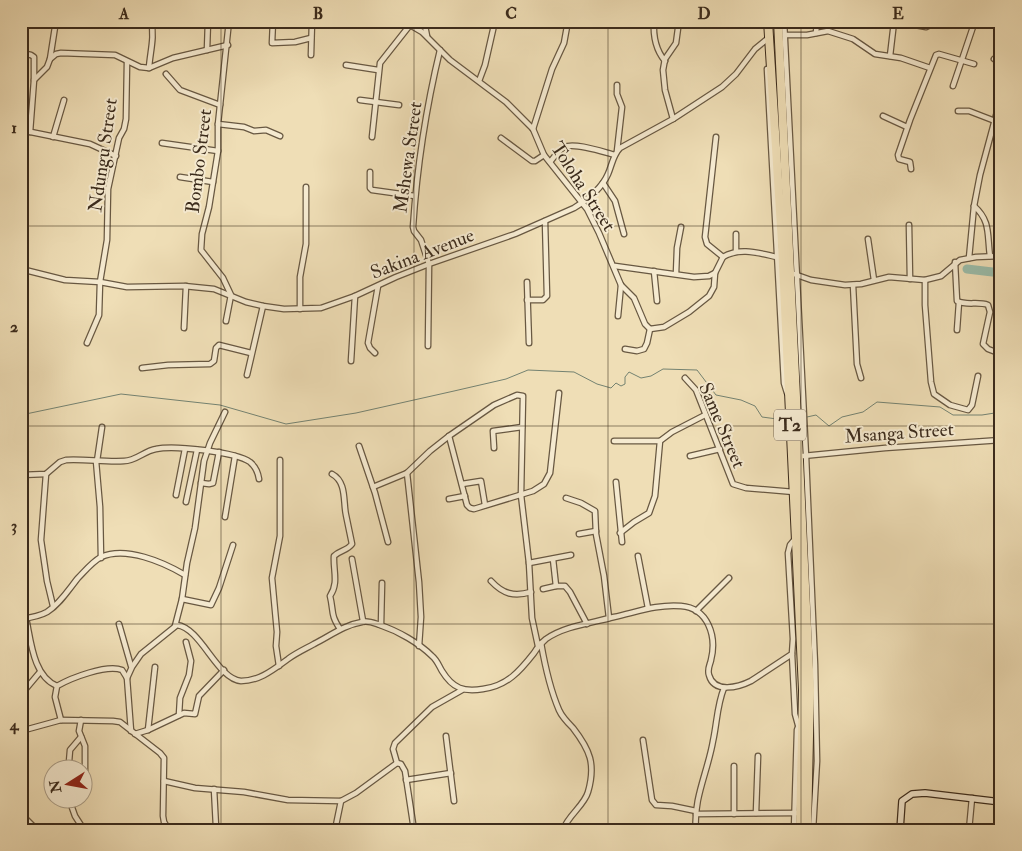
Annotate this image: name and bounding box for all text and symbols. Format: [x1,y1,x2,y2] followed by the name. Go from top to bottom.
[118,4,130,24] text: A
[313,4,323,24] text: B
[505,4,517,24] text: C
[697,4,711,24] text: D
[892,4,904,24] text: E
[83,97,123,214] street label: Ndungu Street
[388,100,428,214] street label: Mshewa Street
[181,108,217,214] street label: Bombo Street
[11,118,17,138] text: 1
[545,137,621,236] street label: Toloha Street
[367,223,478,285] street label: Sakina Avenue
[10,317,18,337] text: 2
[693,379,751,472] street label: Same Street
[774,410,806,440] road number: T2
[844,417,954,449] street label: Msanga Street
[11,516,17,536] text: 3
[9,715,20,735] text: 4
[42,758,92,808] north arrow
[46,778,65,795] text: N

